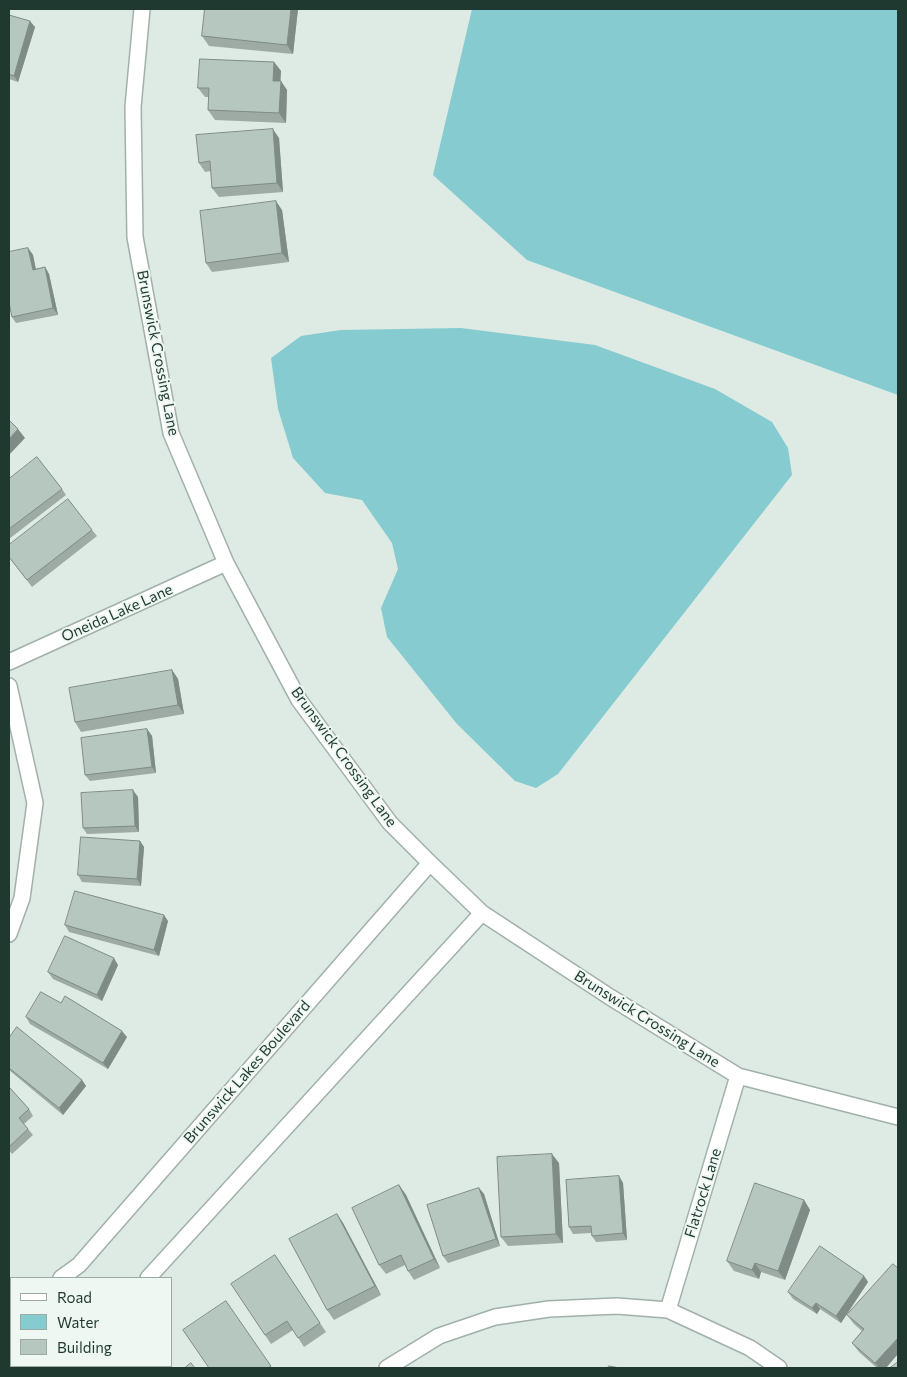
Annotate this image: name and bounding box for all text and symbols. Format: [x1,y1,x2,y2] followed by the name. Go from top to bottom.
[133,269,183,437] street label: Brunswick Crossing Lane
[59,580,175,646] street label: Oneida Lake Lane
[287,684,401,830] street label: Brunswick Crossing Lane
[571,967,723,1071] street label: Brunswick Crossing Lane
[180,997,314,1147] street label: Brunswick Lakes Boulevard
[681,1146,725,1240] street label: Flatrock Lane
[10,1277,172,1367] legend
[57,1288,92,1306] text: Road
[57,1313,99,1331] text: Water
[57,1338,112,1356] text: Building

